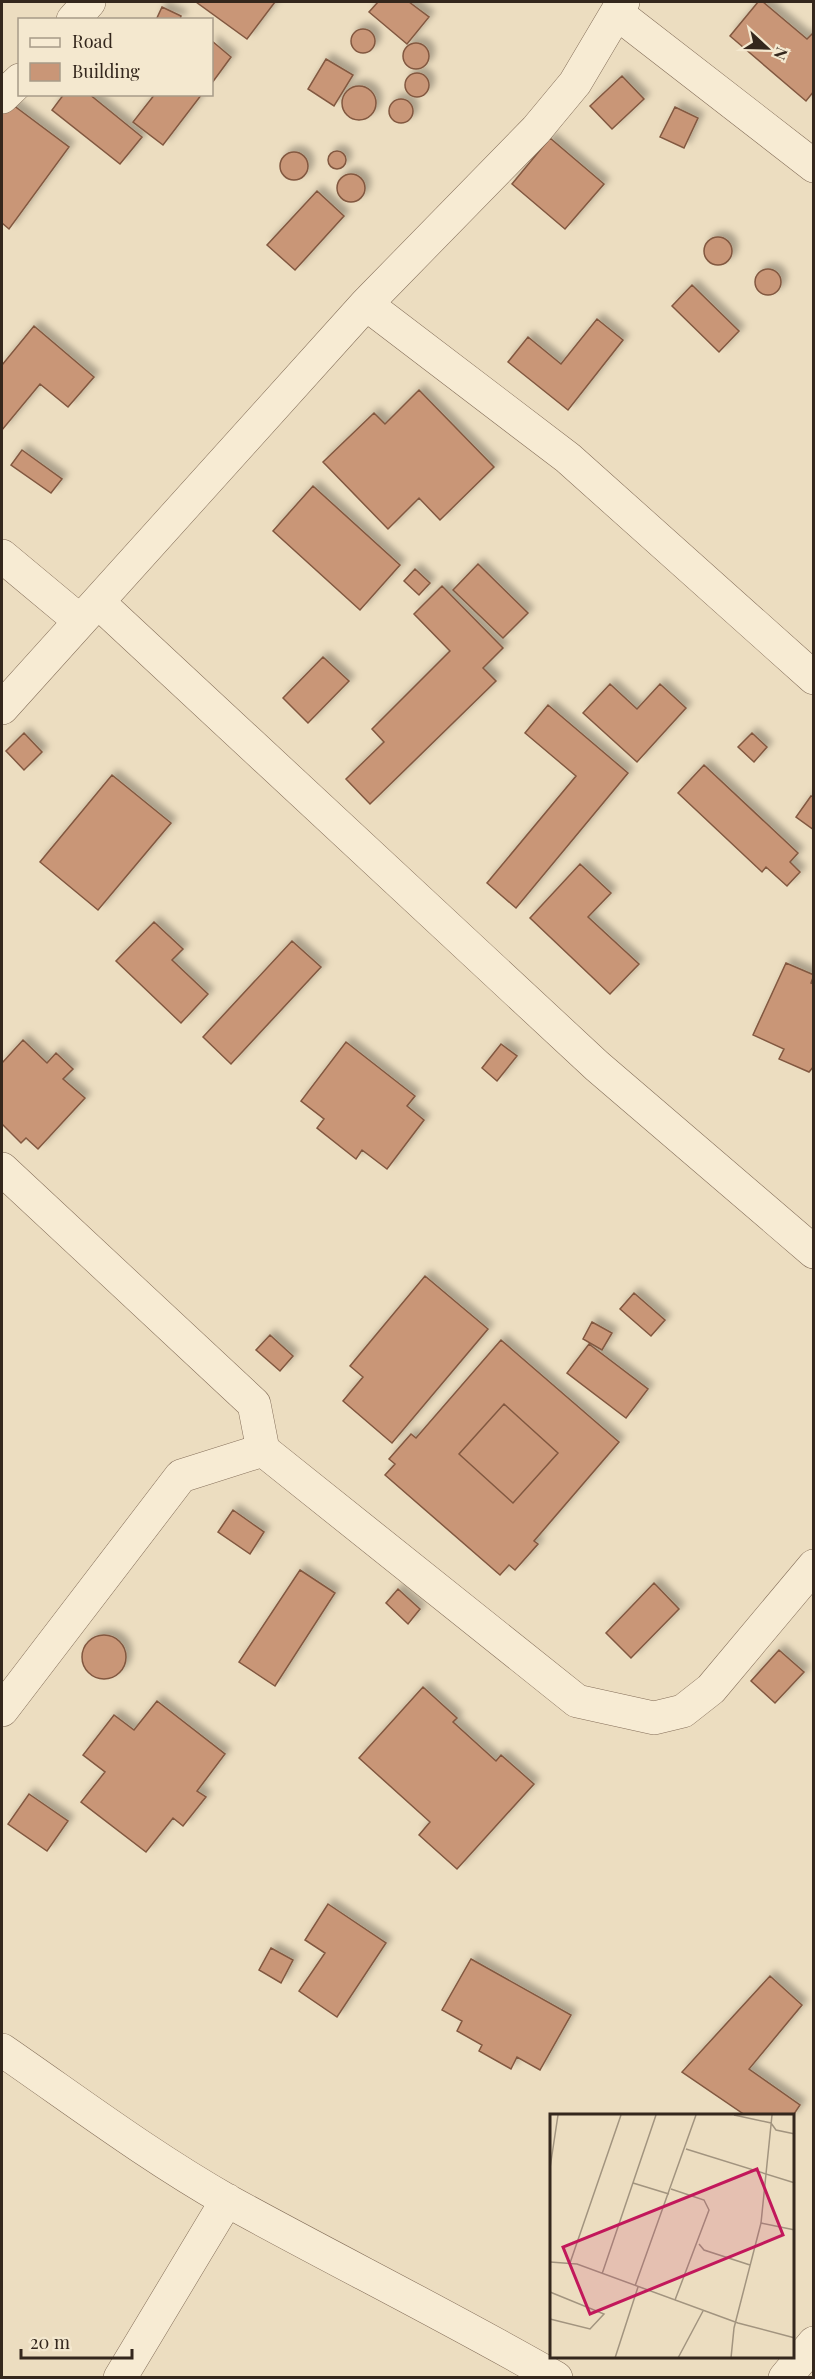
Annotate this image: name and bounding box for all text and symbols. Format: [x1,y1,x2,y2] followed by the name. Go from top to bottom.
[18,18,213,96] legend
[737,18,797,78] north arrow
[72,29,113,53] text: Road
[769,45,793,64] text: N
[72,59,140,83] text: Building
[550,2114,794,2358] inset map
[21,2322,132,2360] scale bar
[30,2330,70,2354] text: 20 m

